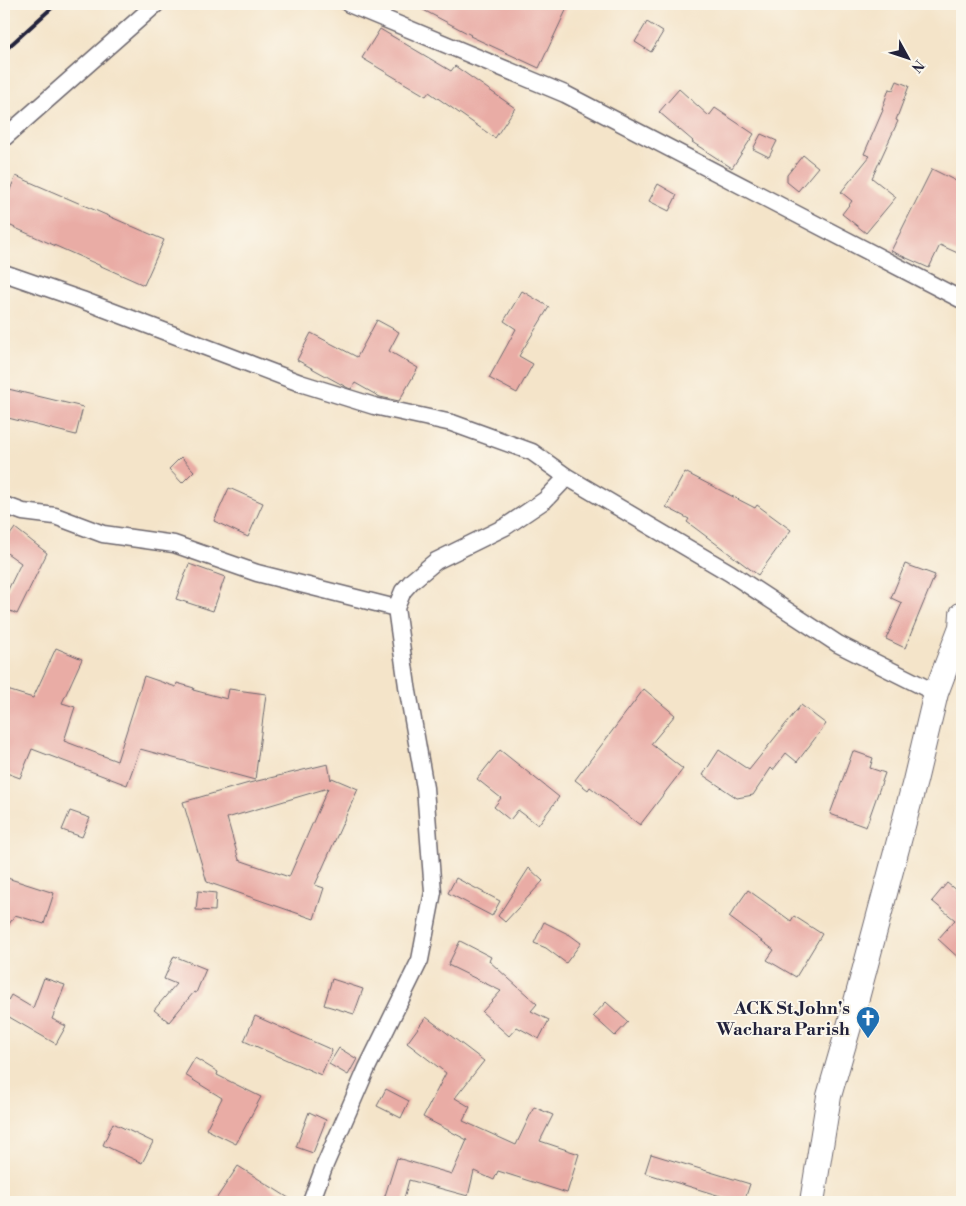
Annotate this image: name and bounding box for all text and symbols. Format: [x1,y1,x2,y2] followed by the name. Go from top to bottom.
[884,32,934,82] north arrow
[907,56,928,76] text: N
[715,997,850,1041] place label: ACK St.John's Wachara Parish
[855,1005,881,1039] church icon: ACK St.John's Wachara Parish

